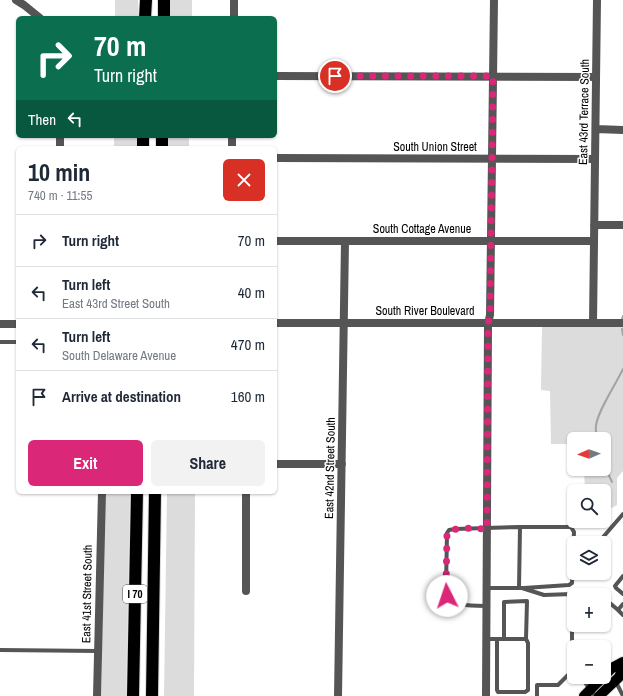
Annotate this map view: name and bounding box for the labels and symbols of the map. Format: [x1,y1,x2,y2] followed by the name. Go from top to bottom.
[318,59,352,93] pin
[575,59,593,165] street label: East 43rd Terrace South
[393,139,477,155] street label: South Union Street
[373,221,471,237] street label: South Cottage Avenue
[375,303,475,319] street label: South River Boulevard
[321,417,339,519] street label: East 42nd Street South
[567,432,611,476] north arrow
[78,545,96,643] street label: East 41st Street South
[426,575,468,617] position arrow
[123,585,147,603] road number: I 70

